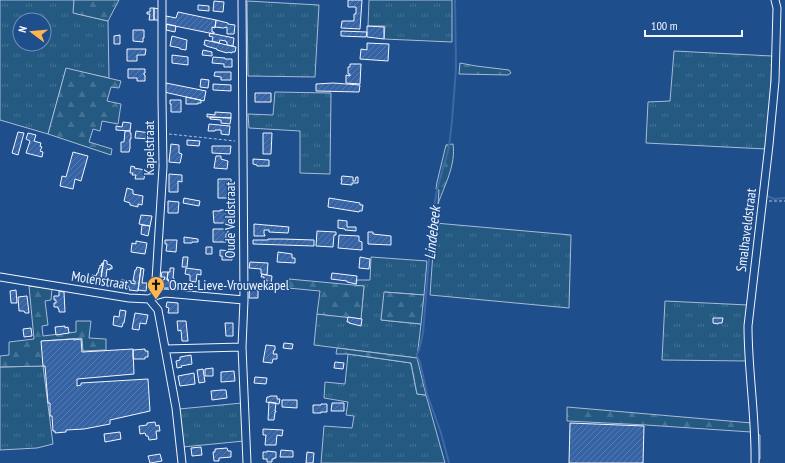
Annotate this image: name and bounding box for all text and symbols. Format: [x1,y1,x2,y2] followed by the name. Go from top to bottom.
[12,12,52,52] north arrow
[645,12,742,38] scale bar
[651,18,678,33] text: 100 m
[15,24,30,34] text: N
[140,120,158,175] street label: Kapelstraat
[221,182,239,258] street label: Oude Veldstraat
[732,187,760,273] street label: Smalhaveldstraat
[420,203,444,261] water label: Lindebeek
[70,267,130,293] street label: Molenstraat
[146,275,166,300] church icon: Onze-Lieve-Vrouwekapel
[169,276,290,294] place label: Onze-Lieve-Vrouwekapel

